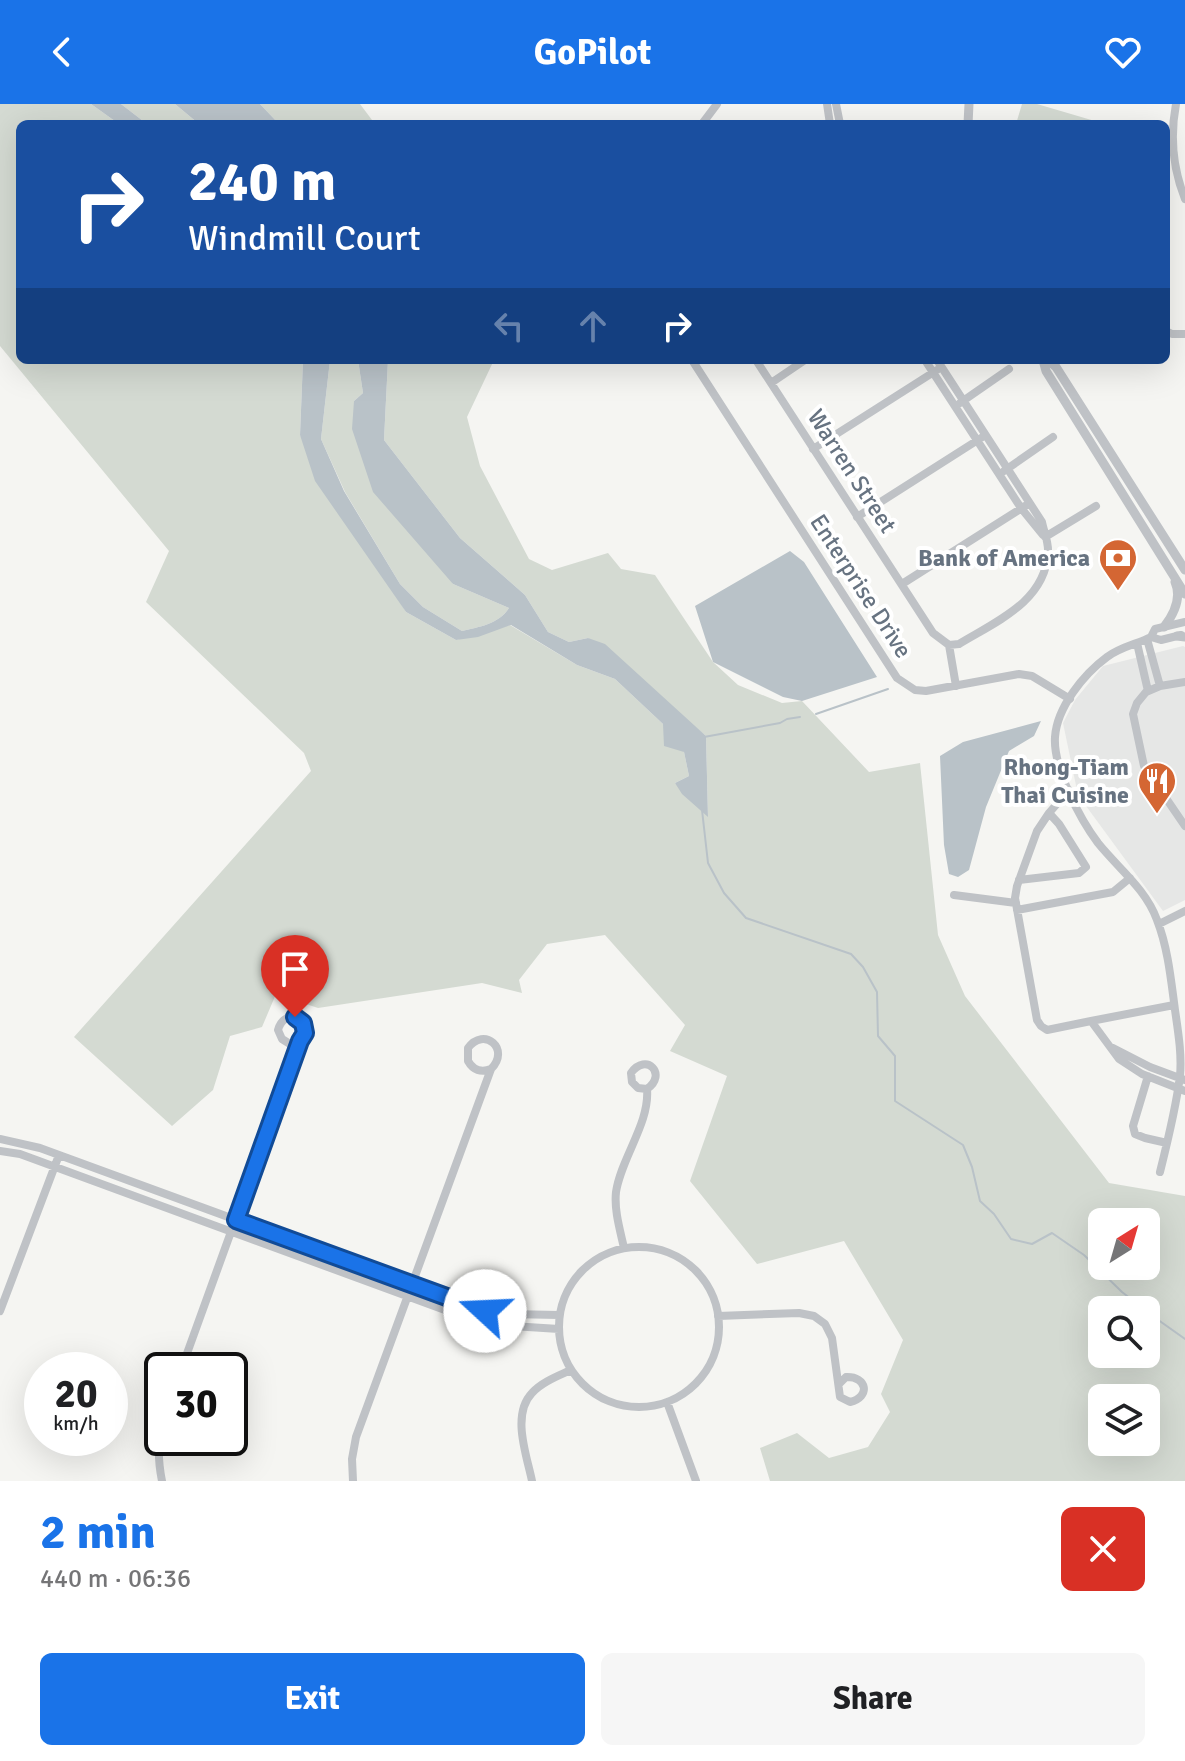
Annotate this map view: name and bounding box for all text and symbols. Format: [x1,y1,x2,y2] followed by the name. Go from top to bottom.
[40,30,84,74] icon: back
[534,30,651,75] text: GoPilot
[1101,30,1145,74] icon: heart
[188,147,336,216] text: 240 m
[56,152,160,256] icon: right
[188,216,421,261] text: Windmill Court
[487,304,531,348] icon: left
[571,304,615,348] icon: ahead
[655,304,699,348] icon: right
[801,403,903,539] street label: Warren Street
[803,508,919,664] street label: Enterprise Drive
[1097,537,1139,592] bank icon: Bank of America
[918,543,1090,573] place label: Bank of America
[1001,752,1129,810] place label: Rhong-Tiam Thai Cuisine
[1136,760,1178,815] restaurant icon: Rhong-Tiam Thai Cuisine
[261,935,329,1017] pin
[273,947,317,991] icon: arrive
[1088,1208,1160,1280] north arrow
[1088,1208,1160,1456] map controls
[443,1269,527,1353] position arrow
[1088,1296,1160,1368] button: search
[144,1352,248,1456] speed limit sign: 30
[54,1369,98,1419] text: 20
[1088,1384,1160,1456] button: layers
[53,1411,99,1436] text: km/h
[40,1503,156,1562] text: 2 min
[1061,1507,1145,1591] button: close
[40,1563,191,1595] text: 440 m · 06:36
[40,1653,585,1745] button: Exit
[601,1653,1145,1745] button: Share

